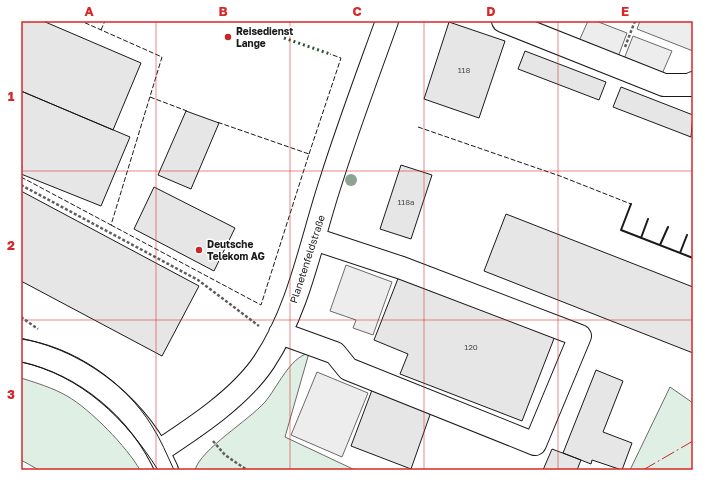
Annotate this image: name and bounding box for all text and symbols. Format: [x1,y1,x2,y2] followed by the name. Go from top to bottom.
[84,3,94,19] text: A
[218,3,228,19] text: B
[352,3,362,19] text: C
[486,3,496,19] text: D
[621,3,629,19] text: E
[236,25,293,49] place label: Reisedienst Lange
[223,32,233,42] marker: Reisedienst Lange
[458,65,470,75] house number: 118
[8,88,15,104] text: 1
[397,197,415,207] house number: 118a
[287,213,327,305] street label: Planetenfeldstraße
[7,237,15,253] text: 2
[207,238,265,262] place label: Deutsche Telekom AG
[194,245,204,255] marker: Deutsche Telekom AG
[464,342,478,352] house number: 120
[7,386,15,402] text: 3

